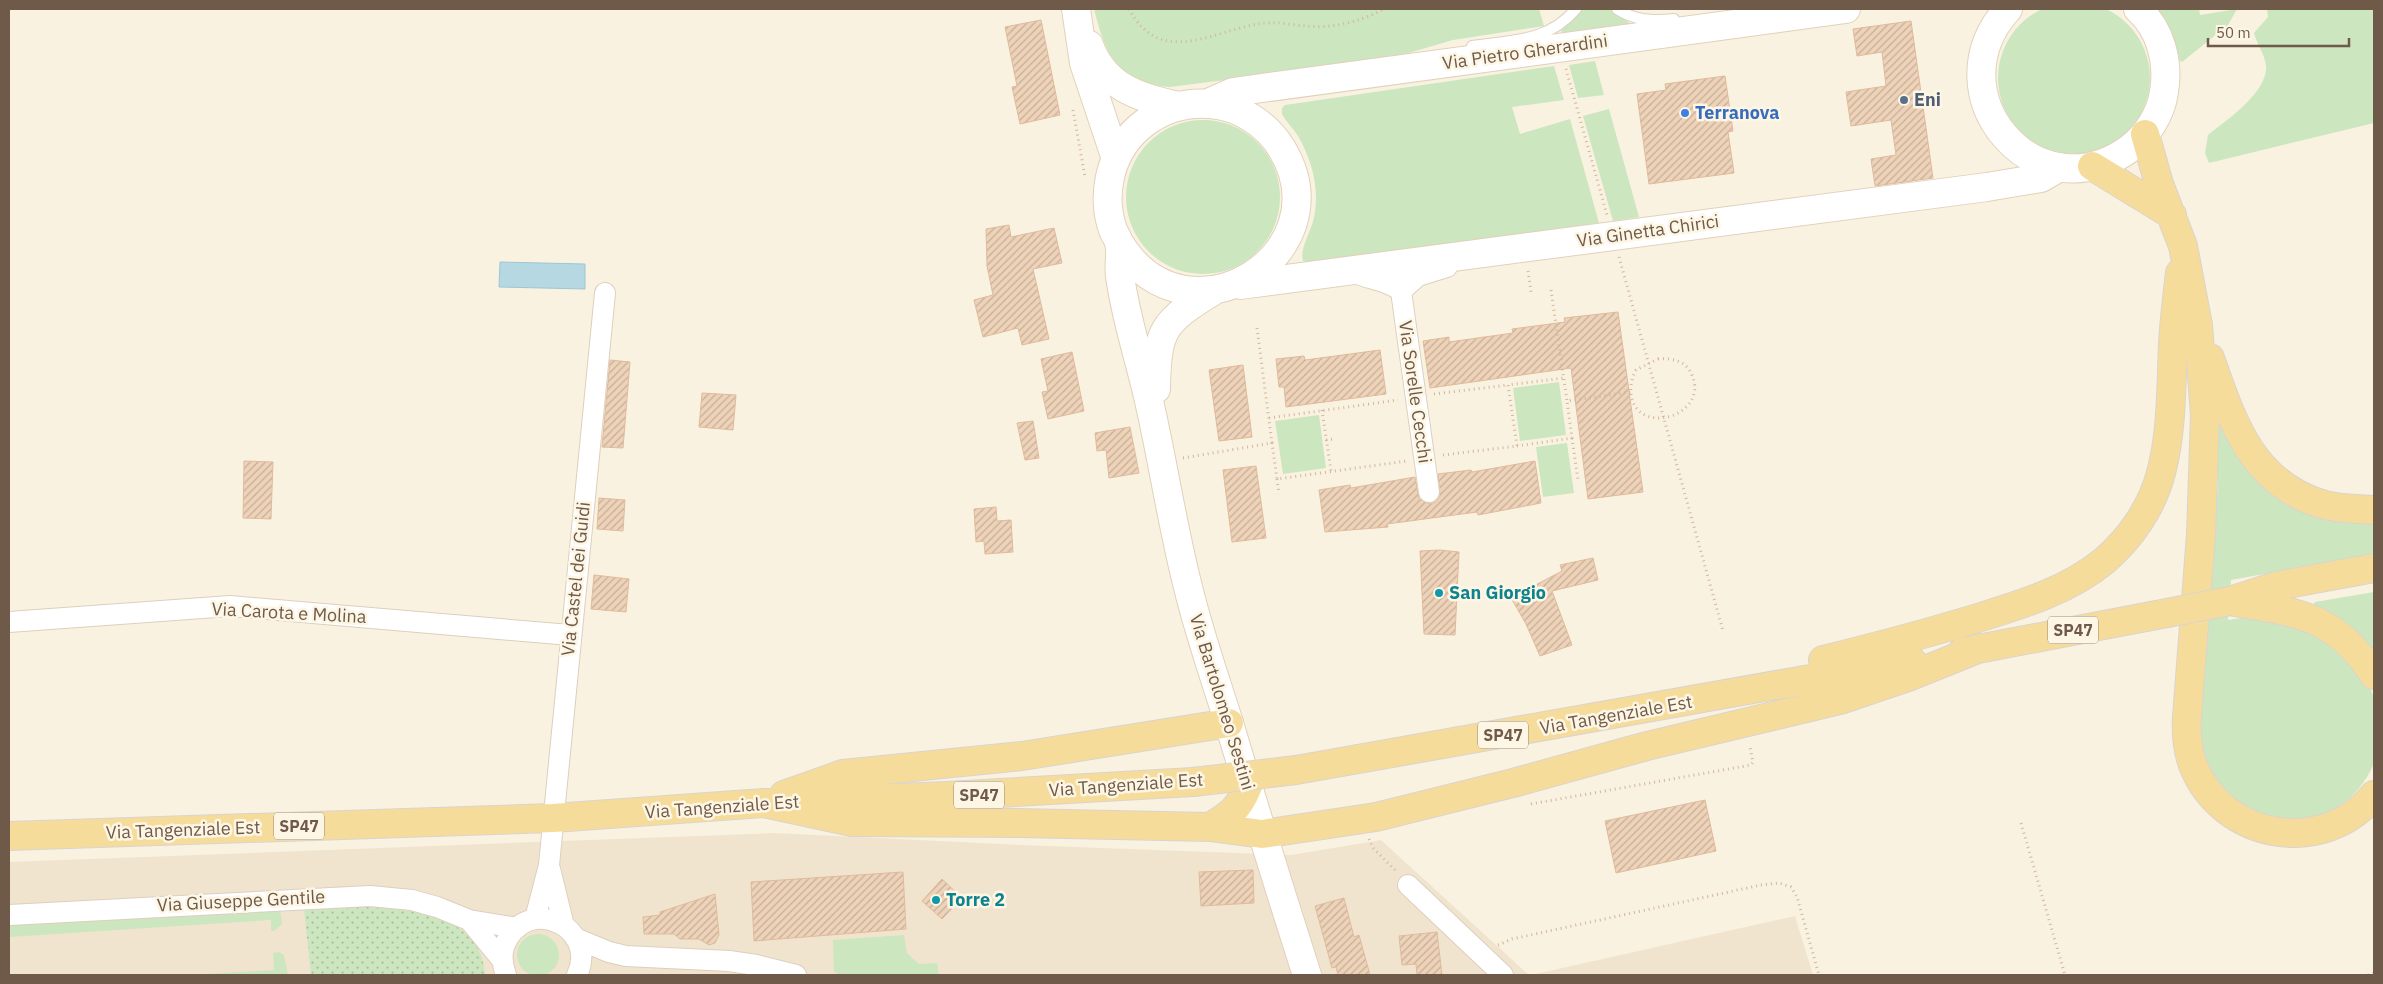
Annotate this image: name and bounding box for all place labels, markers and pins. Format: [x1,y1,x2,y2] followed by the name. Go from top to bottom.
[1914,88,1941,111] place label: Eni
[1898,94,1910,106] marker: Eni
[1695,101,1780,124] place label: Terranova
[1679,107,1691,119] marker: Terranova
[1449,581,1546,604] place label: San Giorgio
[1433,587,1445,599] marker: San Giorgio
[946,888,1005,911] place label: Torre 2
[930,894,942,906] marker: Torre 2

